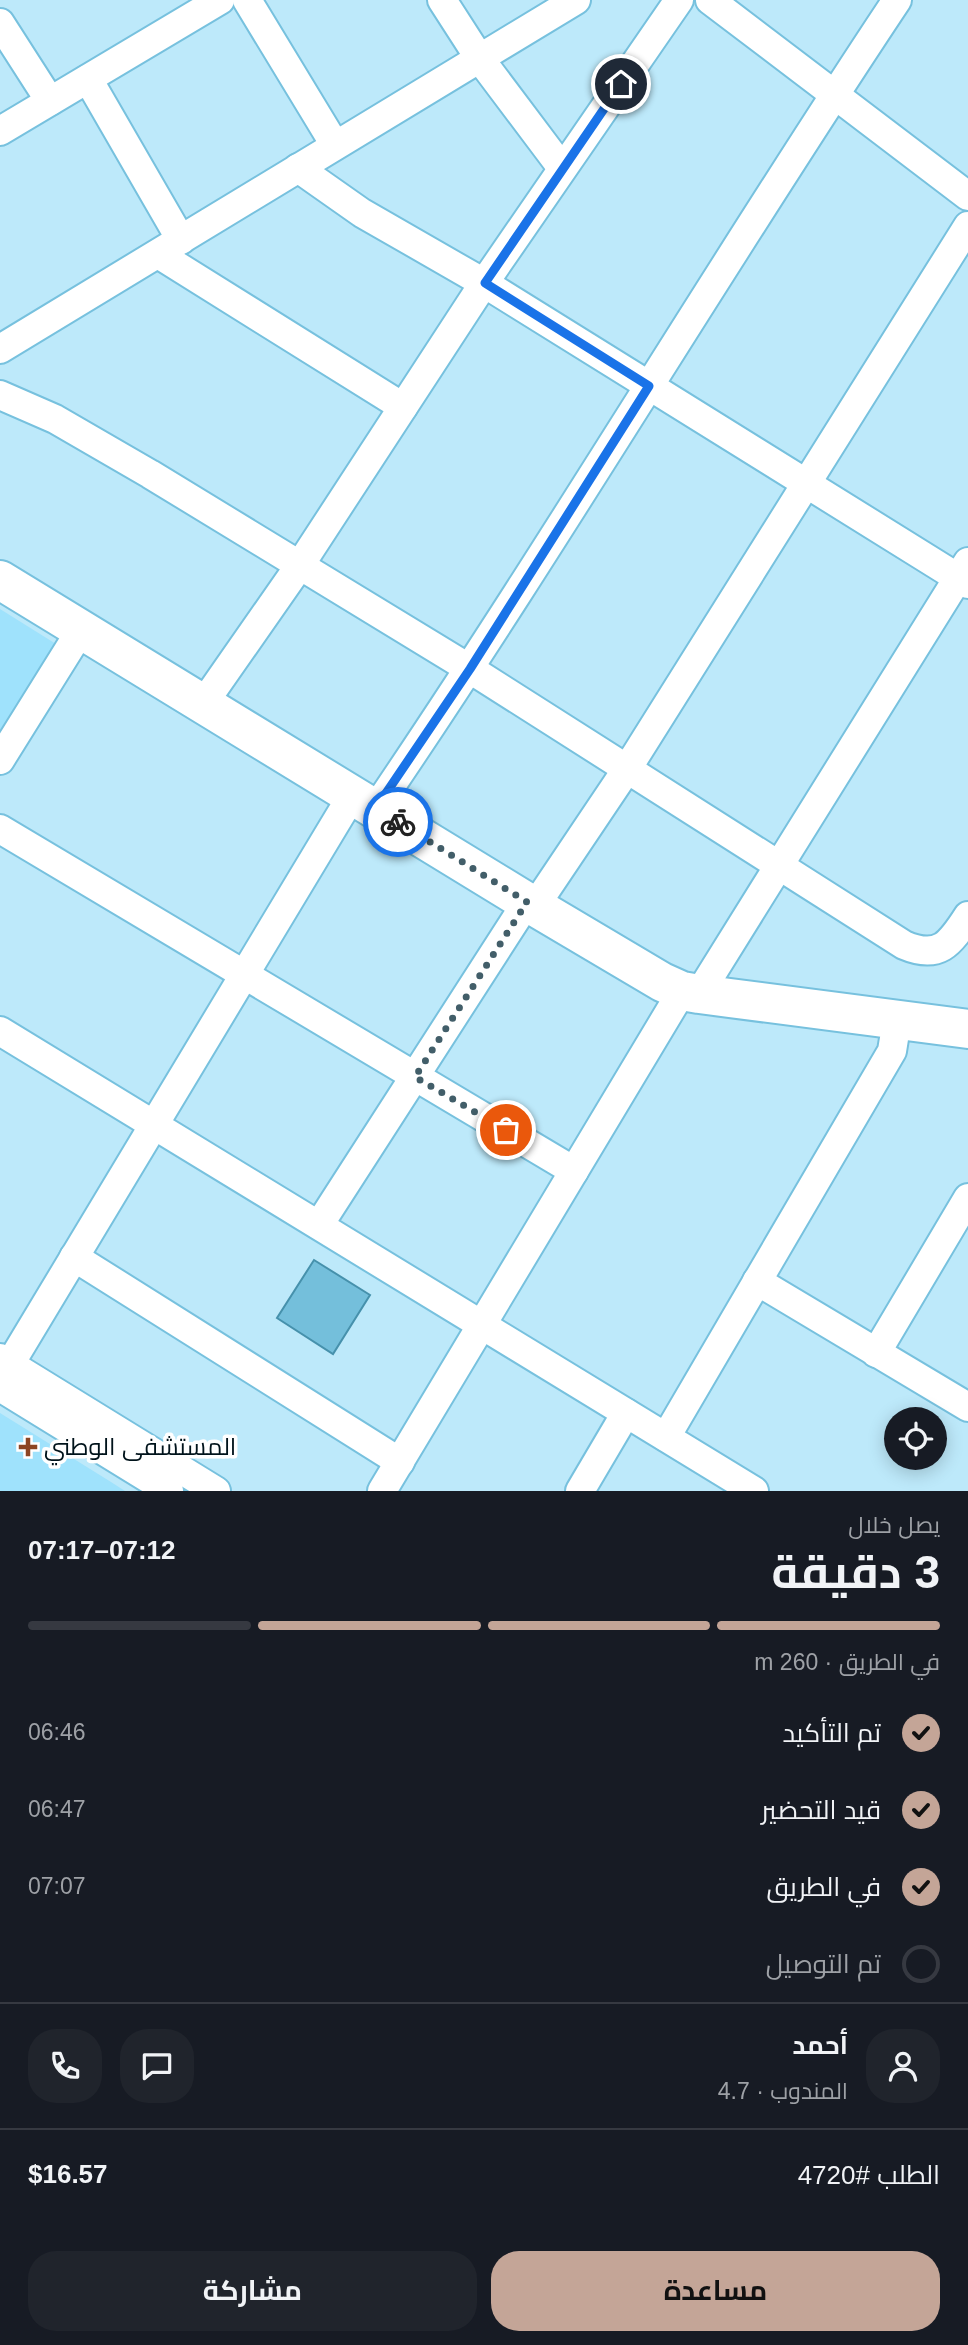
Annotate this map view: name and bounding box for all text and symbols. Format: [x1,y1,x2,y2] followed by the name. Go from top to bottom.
[591,54,651,114] pin
[602,65,640,103] icon: home
[363,787,433,857] courier
[379,803,417,841] icon: bike
[476,1100,536,1160] pin
[487,1111,525,1149] icon: bag
[884,1407,947,1470] map controls
[884,1407,947,1470] button: locate
[44,1433,236,1466] place label: المستشفى الوطني
[18,1437,38,1457] marker: المستشفى الوطني
[848,1512,940,1538] text: يصل خلال
[28,1535,175,1565] text: 07:12–07:17
[772,1546,940,1598] text: 3 دقيقة
[754,1649,940,1675] text: في الطريق · 260 m
[902,1714,940,1752] icon: check
[782,1718,881,1748] text: تم التأكيد
[28,1719,86,1745] text: 06:46
[902,1791,940,1829] icon: check
[761,1795,881,1825] text: قيد التحضير
[28,1796,86,1822] text: 06:47
[902,1868,940,1906] icon: check
[766,1872,881,1902] text: في الطريق
[28,1873,86,1899] text: 07:07
[766,1949,881,1979] text: تم التوصيل
[28,2029,102,2103] button: phone
[120,2029,194,2103] button: chat
[866,2029,940,2103] button: person
[792,2030,848,2060] text: أحمد
[718,2078,848,2104] text: المندوب · 4.7
[28,2159,108,2189] text: $16.57
[798,2160,940,2190] text: الطلب #4720
[28,2251,477,2331] button: مشاركة
[491,2251,940,2331] button: مساعدة

